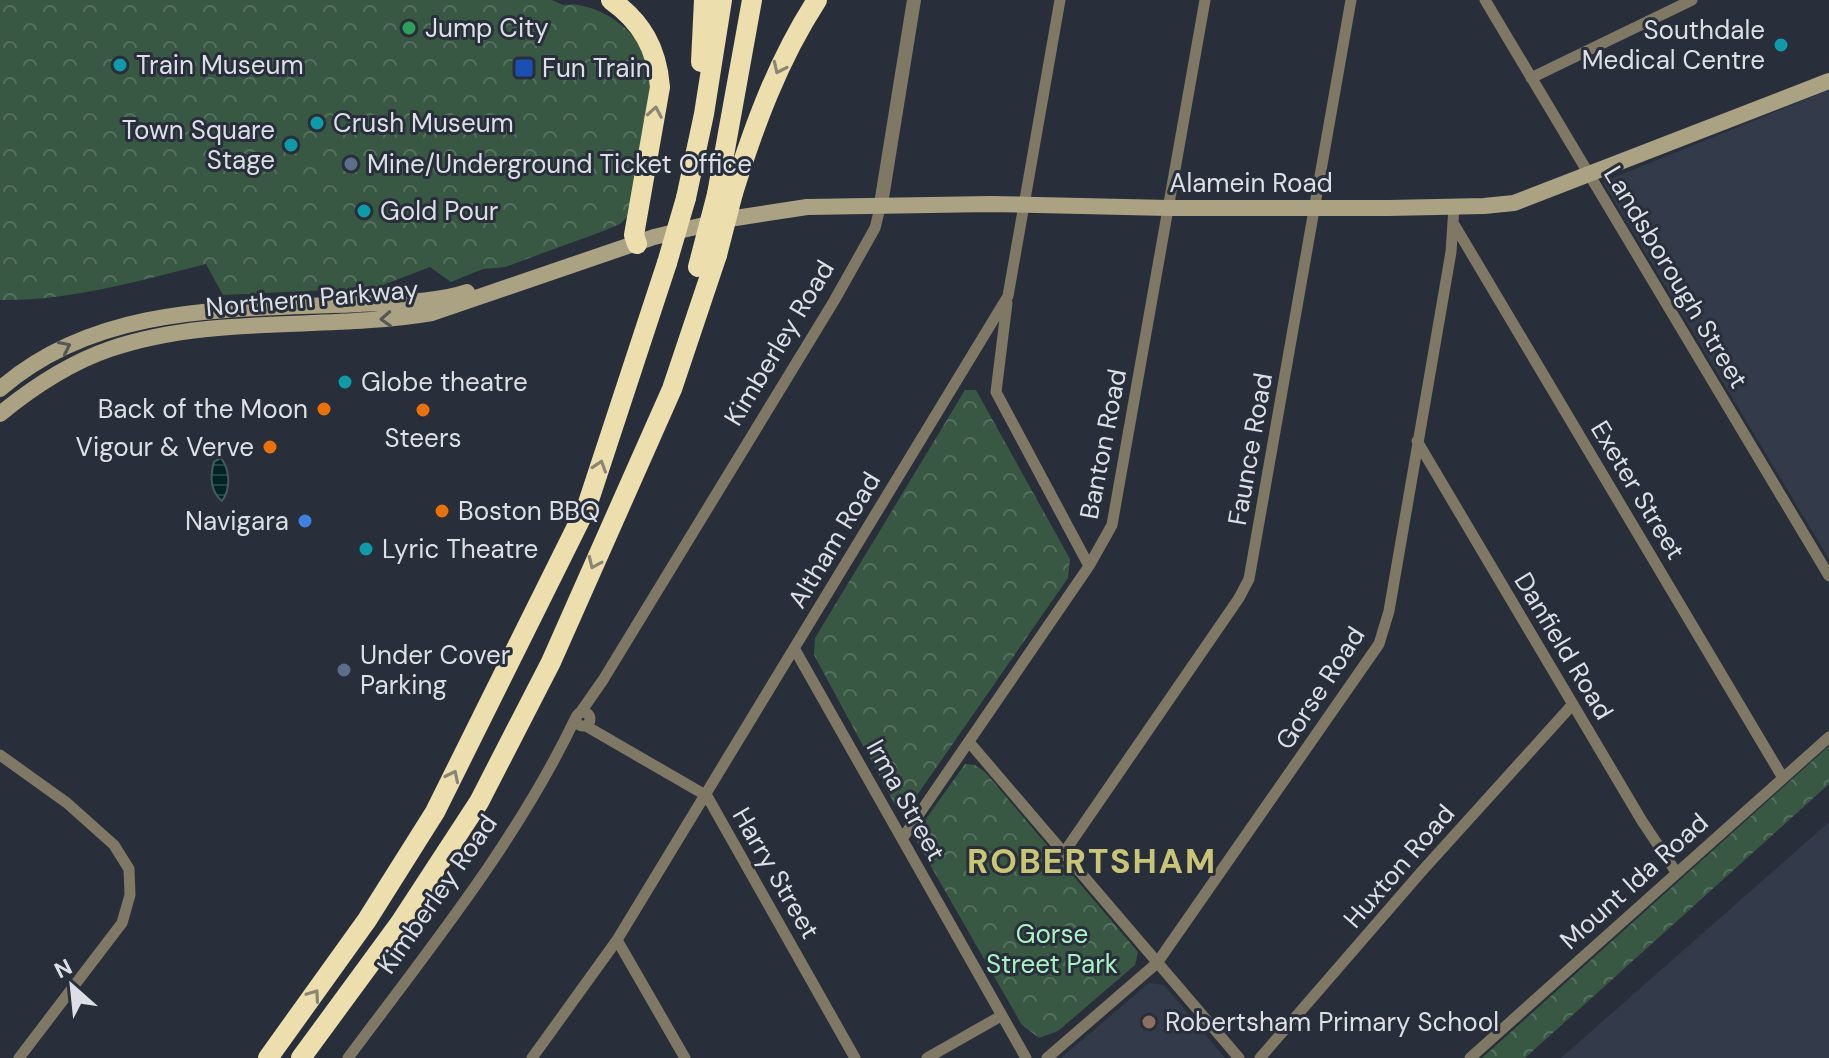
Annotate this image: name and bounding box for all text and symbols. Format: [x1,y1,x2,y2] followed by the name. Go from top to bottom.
[425,11,549,45] place label: Jump City
[1582,13,1765,77] place label: Southdale Medical Centre
[400,19,418,37] marker: Jump City
[1772,36,1790,54] marker: Southdale Medical Centre
[136,48,304,82] place label: Train Museum
[542,51,651,85] place label: Fun Train
[111,56,129,74] marker: Train Museum
[513,57,535,79] marker: Fun Train
[773,60,789,75] one-way arrow
[646,105,663,119] one-way arrow
[333,106,514,140] place label: Crush Museum
[122,113,275,177] place label: Town Square Stage
[308,114,326,132] marker: Crush Museum
[282,136,300,154] marker: Town Square Stage
[367,147,752,181] place label: Mine/Underground Ticket Office
[342,155,360,173] marker: Mine/Underground Ticket Office
[1596,160,1756,394] street label: Landsborough Street
[1169,166,1333,200] street label: Alamein Road
[380,194,498,228] place label: Gold Pour
[355,202,373,220] marker: Gold Pour
[716,254,842,432] street label: Kimberley Road
[204,272,420,324] street label: Northern Parkway
[379,310,392,327] one-way arrow
[57,341,72,357] one-way arrow
[361,365,528,399] place label: Globe theatre
[1072,366,1134,522] street label: Banton Road
[1220,370,1280,528] street label: Faunce Road
[336,373,354,391] marker: Globe theatre
[98,392,308,426] place label: Back of the Moon
[315,400,333,418] marker: Back of the Moon
[414,401,432,419] marker: Steers
[1583,414,1693,566] street label: Exeter Street
[384,421,462,455] place label: Steers
[76,430,254,464] place label: Vigour & Verve
[261,438,279,456] marker: Vigour & Verve
[591,459,607,473] one-way arrow
[780,466,888,614] street label: Altham Road
[458,494,600,528] place label: Boston BBQ
[433,502,451,520] marker: Boston BBQ
[185,504,289,538] place label: Navigara
[296,512,314,530] marker: Navigara
[382,532,538,566] place label: Lyric Theatre
[357,540,375,558] marker: Lyric Theatre
[588,555,604,569] one-way arrow
[1507,566,1621,726] street label: Danfield Road
[1268,620,1372,756] street label: Gorse Road
[360,638,510,702] place label: Under Cover Parking
[335,661,353,679] marker: Under Cover Parking
[859,733,953,867] street label: Irma Street
[443,770,459,784] one-way arrow
[1336,797,1462,935] street label: Huxton Road
[725,801,827,945] street label: Harry Street
[1553,805,1715,957] street label: Mount Ida Road
[369,808,505,980] street label: Kimberley Road
[967,839,1217,884] district label: ROBERTSHAM
[986,917,1118,981] park label: Gorse Street Park
[32,946,112,1026] north arrow
[49,952,77,985] text: N
[304,990,319,1004] one-way arrow
[1165,1005,1499,1039] place label: Robertsham Primary School
[1140,1013,1158,1031] marker: Robertsham Primary School

